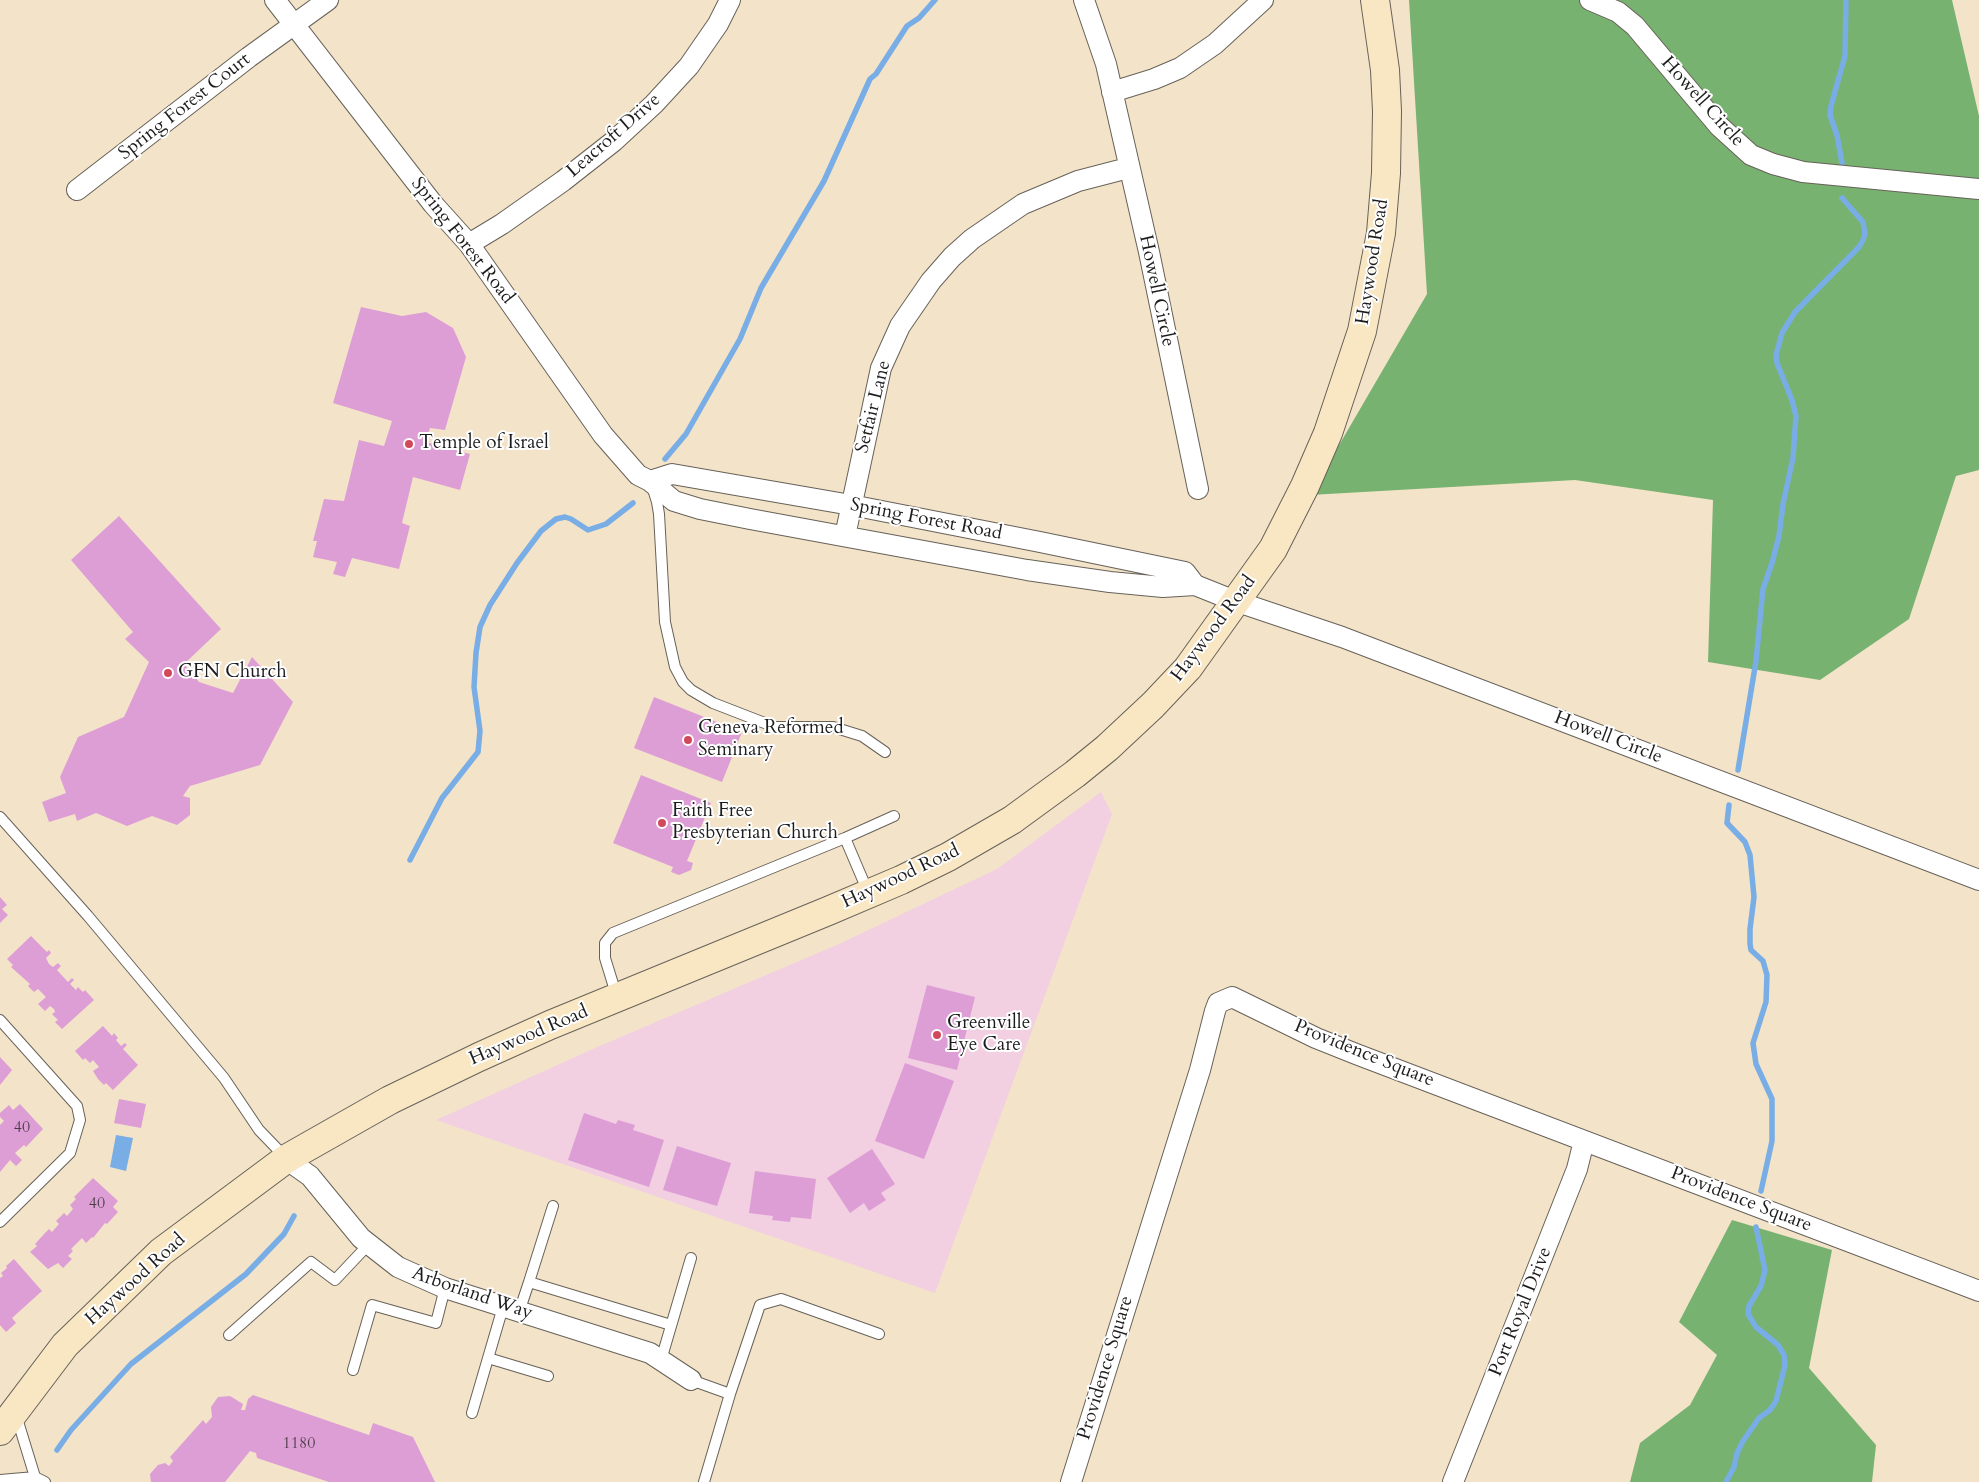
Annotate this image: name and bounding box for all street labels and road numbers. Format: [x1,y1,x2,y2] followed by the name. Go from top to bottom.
[115,49,255,165] street label: Spring Forest Court
[1655,52,1749,152] street label: Howell Circle
[562,89,666,183] street label: Leacroft Drive
[406,173,518,309] street label: Spring Forest Road
[1352,198,1394,326] street label: Haywood Road
[1133,233,1179,349] street label: Howell Circle
[851,358,897,456] street label: Setfair Lane
[848,494,1004,546] street label: Spring Forest Road
[1167,571,1261,687] street label: Haywood Road
[1551,707,1665,769] street label: Howell Circle
[839,840,963,914] street label: Haywood Road
[466,1001,592,1071] street label: Haywood Road
[1291,1015,1437,1093] street label: Providence Square
[1667,1163,1815,1237] street label: Providence Square
[81,1229,191,1331] street label: Haywood Road
[1485,1244,1557,1380] street label: Port Royal Drive
[409,1263,535,1325] street label: Arborland Way
[1073,1293,1139,1443] street label: Providence Square

